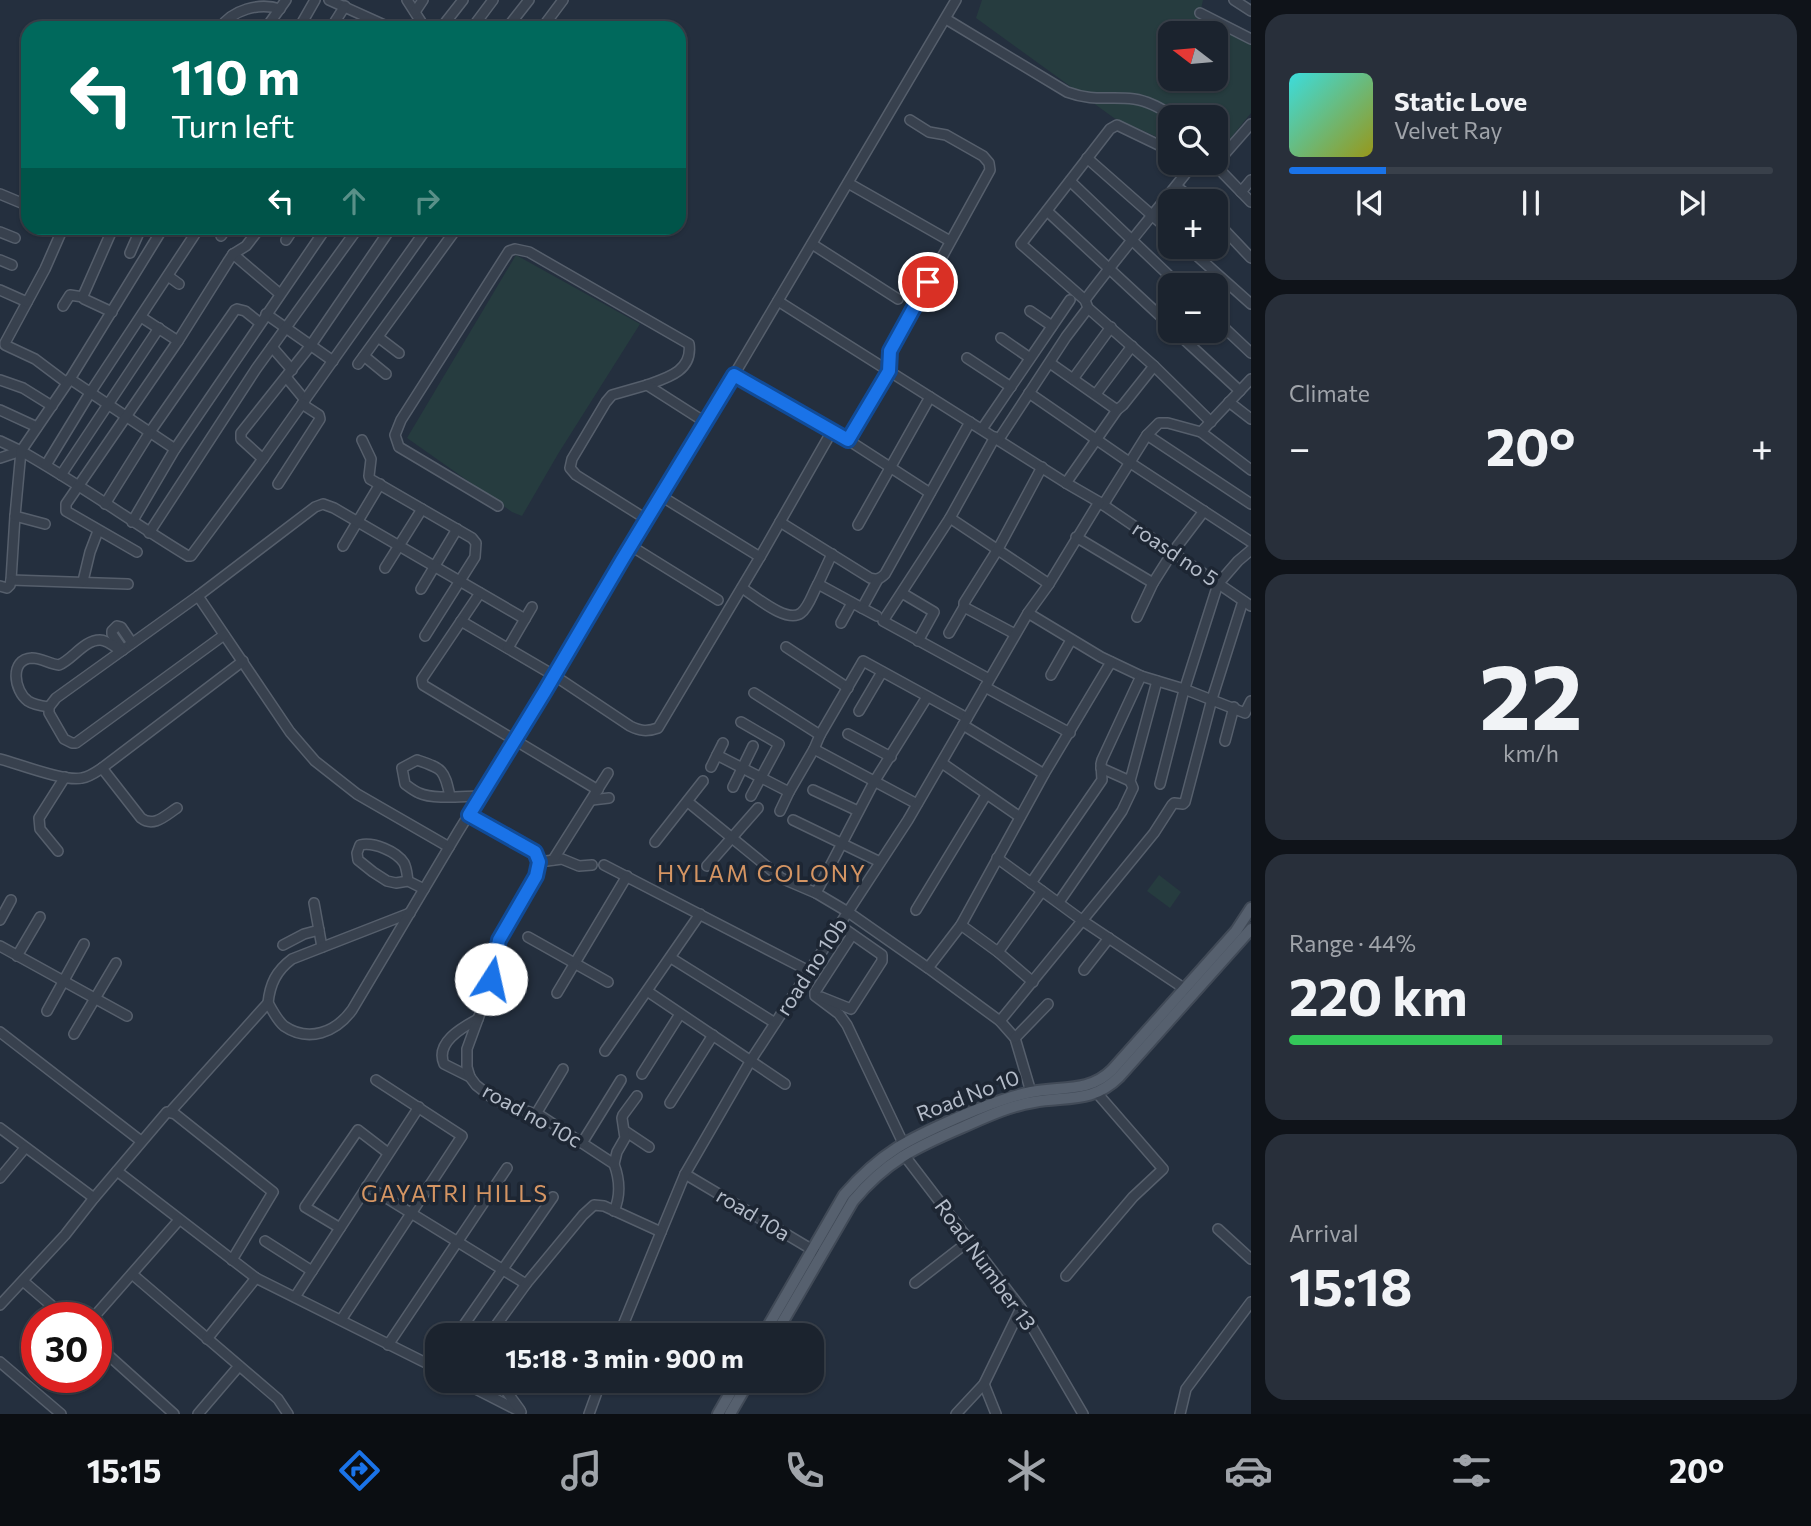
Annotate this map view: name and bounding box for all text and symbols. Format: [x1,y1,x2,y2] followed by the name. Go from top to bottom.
[1158,21,1228,91] north arrow
[1158,21,1228,343] map controls
[171,45,300,105] text: 110 m
[56,49,147,140] icon: left
[1394,85,1527,116] text: Static Love
[171,105,295,145] text: Turn left
[1158,105,1228,175] button: search
[1394,116,1502,144] text: Velvet Ray
[262,182,300,220] icon: left
[335,182,373,220] icon: ahead
[408,182,446,220] icon: right
[1351,184,1389,222] icon: previous
[1512,184,1550,222] icon: pause
[1673,184,1711,222] icon: next
[1158,189,1228,259] button: +
[898,252,958,312] pin
[909,263,947,301] icon: arrive
[1158,273,1228,343] button: −
[1289,379,1370,407] text: Climate
[1486,413,1576,477] text: 20°
[1289,423,1311,470] text: −
[1751,423,1773,470] text: +
[1128,515,1223,591] street label: roasd no 5
[1479,637,1583,749] text: 22
[1503,739,1559,767] text: km/h
[657,859,867,887] district label: HYLAM COLONY
[770,913,852,1020] street label: road no 10b
[1289,929,1416,957] text: Range · 44%
[454,942,528,1016] position arrow
[1289,963,1468,1027] text: 220 km
[912,1064,1022,1126] street label: Road No 10
[479,1077,587,1152] street label: road no 10c
[361,1179,549,1207] district label: GAYATRI HILLS
[712,1182,795,1245] street label: road 10a
[930,1194,1042,1334] street label: Road Number 13
[1289,1219,1359,1247] text: Arrival
[1289,1253,1412,1317] text: 15:18
[21,1302,112,1393] speed limit sign: 30
[505,1342,744,1373] text: 15:18 · 3 min · 900 m
[335,1446,384,1495] icon: directions
[557,1446,606,1495] icon: music
[780,1446,829,1495] icon: phone
[1002,1446,1051,1495] icon: climate
[1224,1446,1273,1495] icon: car
[1447,1446,1496,1495] icon: filters
[87,1450,161,1490] text: 15:15
[1669,1450,1724,1490] text: 20°

